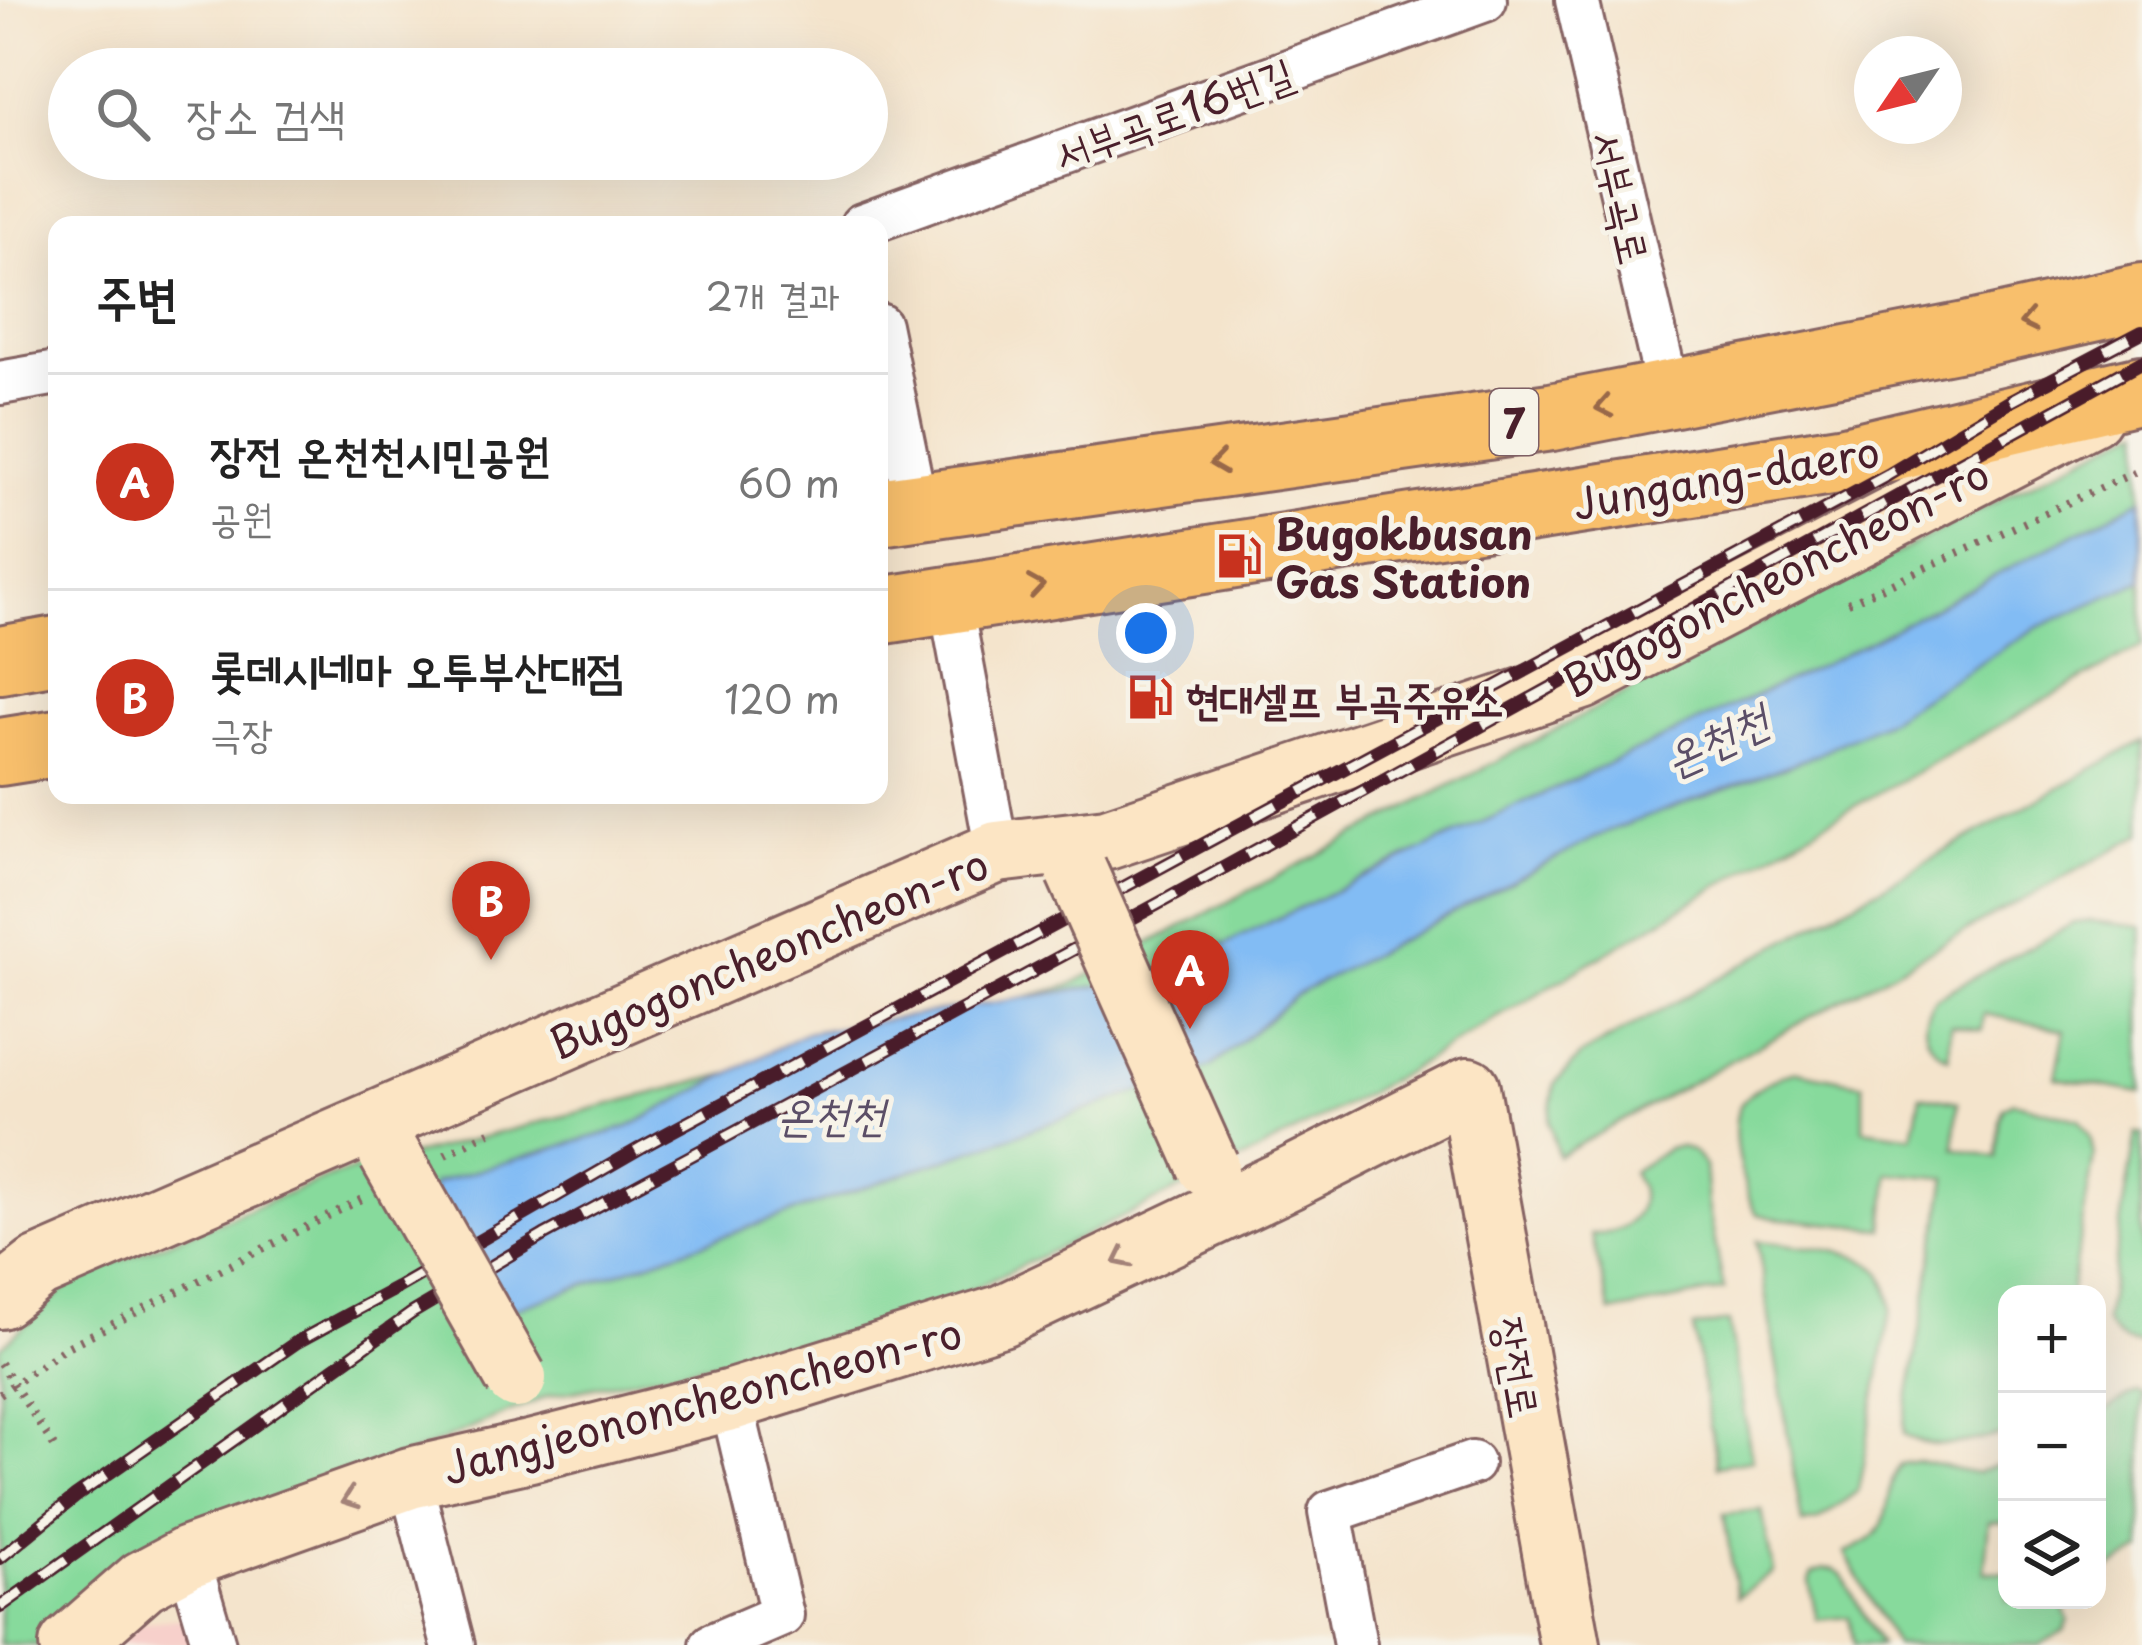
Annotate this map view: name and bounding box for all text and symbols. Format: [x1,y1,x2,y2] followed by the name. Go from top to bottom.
[1854,36,1962,144] north arrow
[1044,39,1302,185] street label: 서부곡로16번길
[48,48,888,180] search box
[186,80,345,148] text: 장소 검색
[90,81,156,147] icon: search
[1577,124,1669,270] street label: 서부곡로
[96,256,178,333] text: 주변
[706,265,840,324] text: 2개 결과
[2018,309,2038,334] one-way arrow
[1490,389,1538,455] road number: 7
[1594,393,1614,418] one-way arrow
[210,418,550,486] text: 장전 온천천시민공원
[1568,418,1884,534] street label: Jungang-daero
[1550,441,2000,711] street label: Bugogoncheoncheon-ro
[1209,450,1228,476] one-way arrow
[120,452,150,511] text: A
[738,452,840,511] text: 60 m
[210,486,273,545] text: 공원
[1275,501,1533,612] place label: Bugokbusan Gas Station
[1214,531,1264,581] fuel station icon: Bugokbusan Gas Station
[1026,574,1046,600] one-way arrow
[1116,603,1176,663] your location
[210,634,623,702] text: 롯데시네마 오투부산대점
[1186,666,1504,729] place label: 현대셀프 부곡주유소
[122,668,148,727] text: B
[724,668,840,727] text: 120 m
[1125,672,1175,722] fuel station icon: 현대셀프 부곡주유소
[1651,682,1782,791] water label: 온천천
[210,702,273,761] text: 극장
[539,831,997,1073] street label: Bugogoncheoncheon-ro
[452,861,530,960] pin: B
[1151,930,1229,1029] pin: A
[777,1078,889,1146] water label: 온천천
[1113,1245,1134,1268] one-way arrow
[1998,1285,2106,1609] map controls
[1998,1285,2106,1393] button: +
[436,1299,968,1499] street label: Jangjeononcheoncheon-ro
[1479,1312,1559,1422] street label: 장전로
[1998,1393,2106,1501] button: −
[341,1485,362,1509] one-way arrow
[1998,1501,2106,1609] button: layers

